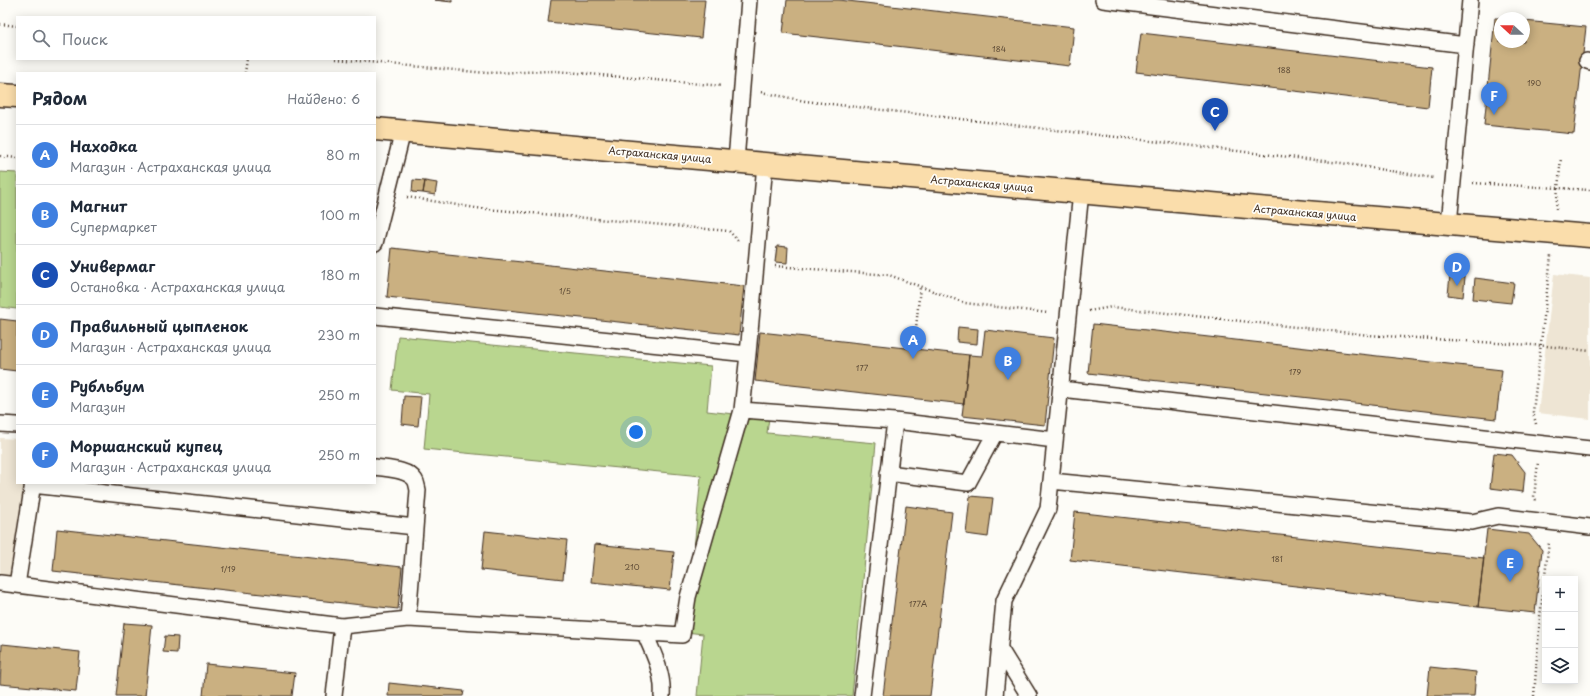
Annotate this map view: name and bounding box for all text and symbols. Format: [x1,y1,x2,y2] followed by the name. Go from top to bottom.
[1494,12,1530,48] north arrow
[16,16,376,60] search box
[30,27,52,49] icon: search
[62,27,108,50] text: Поиск
[992,43,1006,55] house number: 184
[1277,64,1291,76] house number: 188
[1527,77,1541,89] house number: 190
[1481,82,1507,115] pin: F
[32,85,87,111] text: Рядом
[287,89,360,108] text: Найдено: 6
[1202,98,1228,131] pin: C
[70,134,138,157] text: Находка
[608,142,713,166] street label: Астраханская улица
[40,145,50,164] text: A
[326,145,360,164] text: 80 m
[70,157,271,176] text: Магазин · Астраханская улица
[930,171,1035,195] street label: Астраханская улица
[70,194,127,217] text: Магнит
[1253,200,1358,224] street label: Астраханская улица
[41,205,49,224] text: B
[320,205,360,224] text: 100 m
[70,217,157,236] text: Супермаркет
[1444,253,1470,286] pin: D
[70,254,155,277] text: Универмаг
[40,265,50,284] text: C
[321,265,360,284] text: 180 m
[70,277,285,296] text: Остановка · Астраханская улица
[559,285,571,297] house number: 1/5
[70,314,248,337] text: Правильный цыпленок
[40,325,50,344] text: D
[318,325,360,344] text: 230 m
[900,326,926,359] pin: A
[70,337,271,356] text: Магазин · Астраханская улица
[995,347,1021,380] pin: B
[856,362,869,374] house number: 177
[1289,366,1302,378] house number: 179
[70,374,145,397] text: Рубльбум
[41,385,49,404] text: E
[318,385,360,404] text: 250 m
[70,397,126,416] text: Магазин
[626,422,646,442] your location
[70,434,222,457] text: Моршанский купец
[41,445,49,464] text: F
[318,445,360,464] text: 250 m
[70,457,271,476] text: Магазин · Астраханская улица
[1497,549,1523,582] pin: E
[1271,553,1283,565] house number: 181
[624,561,640,573] house number: 210
[220,563,236,575] house number: 1/19
[1542,576,1578,684] map controls
[1542,576,1578,612] button: +
[909,598,927,610] house number: 177А
[1542,612,1578,648] button: −
[1542,648,1578,684] button: layers

